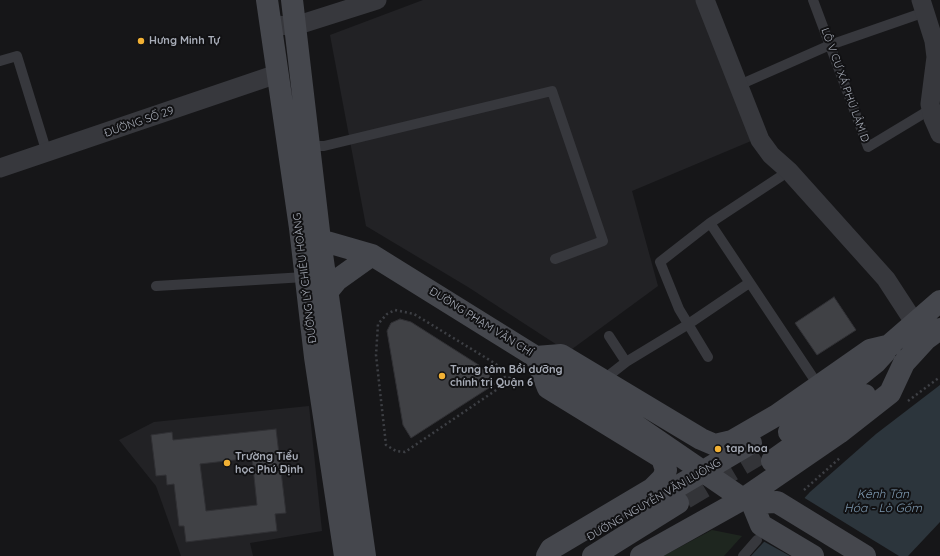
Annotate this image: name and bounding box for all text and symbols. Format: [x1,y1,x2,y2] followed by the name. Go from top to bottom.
[818,26,872,144] street label: LÔ V CƯ XÁ PHÚ LÂM D
[149,34,220,48] place label: Hưng Minh Tự
[136,36,146,46] marker: Hưng Minh Tự
[102,104,176,140] street label: ĐƯỜNG SỐ 29
[290,212,320,344] street label: ĐƯỜNG LÝ CHIÊU HOÀNG
[427,285,535,359] street label: ĐƯỜNG PHẠM VĂN CHÍ
[450,363,562,389] place label: Trung tâm Bồi dưỡng chính trị Quận 6
[437,371,447,381] marker: Trung tâm Bồi dưỡng chính trị Quận 6
[726,442,768,456] place label: tap hoa
[713,444,723,454] marker: tap hoa
[235,450,303,476] place label: Trường Tiểu học Phú Định
[585,456,723,544] street label: ĐƯỜNG NGUYỄN VĂN LUÔNG
[222,458,232,468] marker: Trường Tiểu học Phú Định
[844,487,922,515] water label: Kênh Tân Hóa - Lò Gốm

